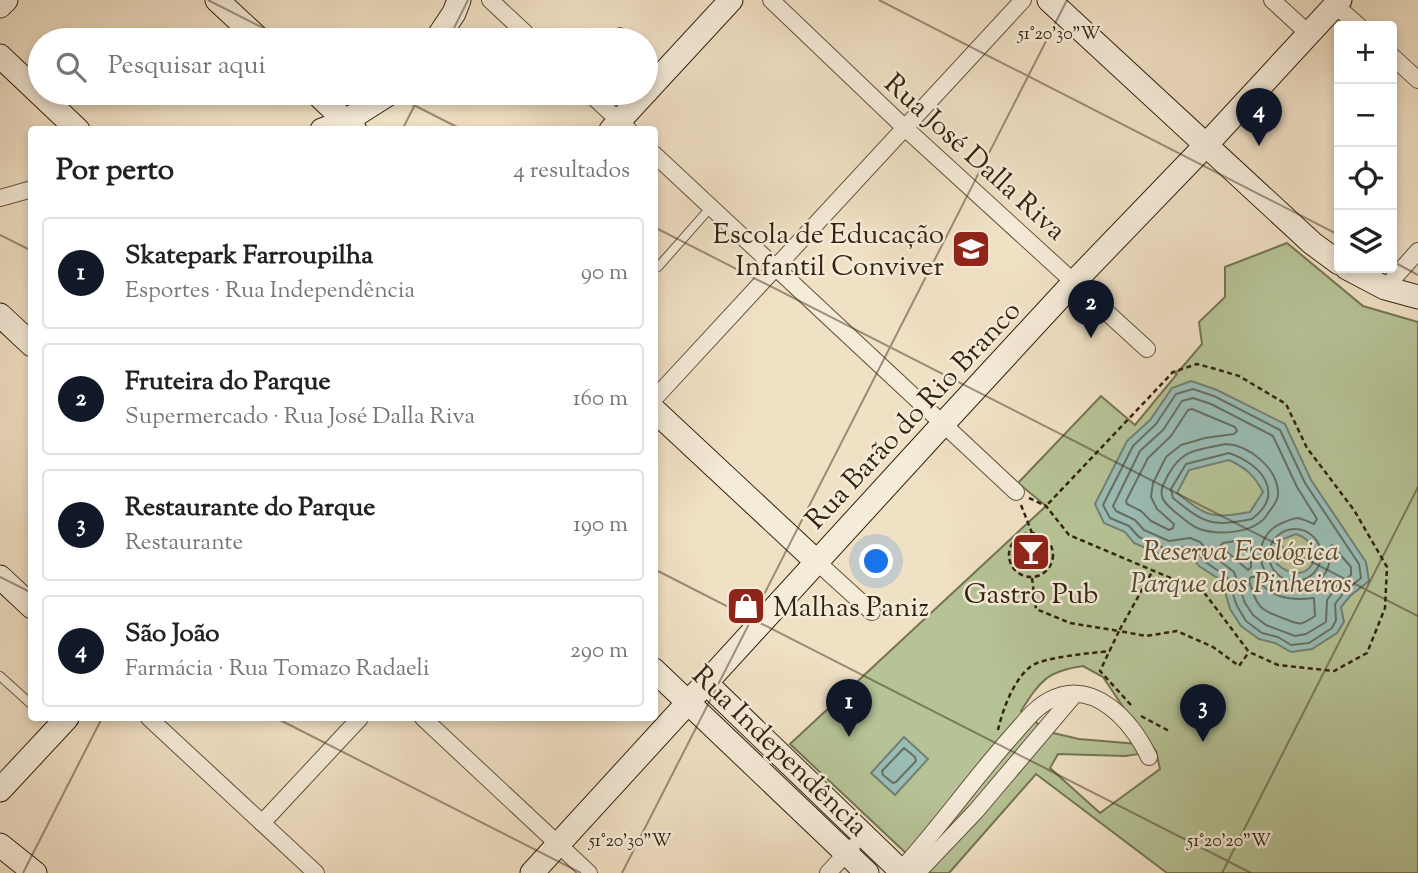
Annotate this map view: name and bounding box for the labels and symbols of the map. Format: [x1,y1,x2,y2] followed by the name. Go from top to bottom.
[1017,22,1100,48] text: 51°20'30"W
[874,65,1074,251] street label: Rua José Dalla Riva
[1236,88,1282,146] pin: 4
[713,216,944,288] place label: Escola de Educação Infantil Conviver
[950,228,992,270] school or university icon: Escola de Educação Infantil Conviver
[1068,280,1114,338] pin: 2
[797,293,1031,539] street label: Rua Barão do Rio Branco
[1010,531,1052,573] bar icon: Gastro Pub
[1130,533,1352,605] park label: Reserva Ecológica Parque dos Pinheiros
[859,544,893,578] your location
[964,576,1098,616] place label: Gastro Pub
[725,585,767,627] shop icon: Malhas Paniz
[773,589,929,629] place label: Malhas Paniz
[682,657,876,847] street label: Rua Independência
[826,679,872,737] pin: 1
[1180,684,1226,742] pin: 3
[588,829,671,855] text: 51°20'30"W
[1186,829,1271,855] text: 51°20'20"W

